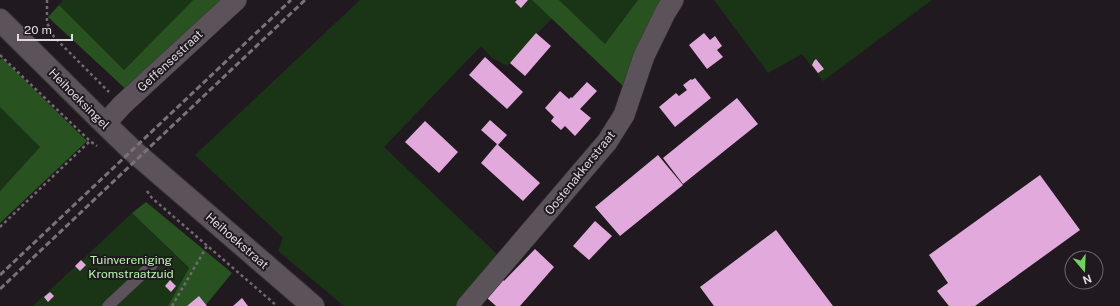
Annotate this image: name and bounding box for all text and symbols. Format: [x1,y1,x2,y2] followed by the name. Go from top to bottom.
[18,16,72,42] scale bar
[24,23,52,37] text: 20 m
[135,27,206,95] street label: Geffensestraat
[46,66,112,132] street label: Heihoeksingel
[542,128,618,218] street label: Oostenakkerstraat
[203,210,272,272] street label: Heihoekstraat
[1064,250,1104,290] north arrow
[88,253,174,281] park label: Tuinvereniging Kromstraatzuid
[1081,272,1093,287] text: N

